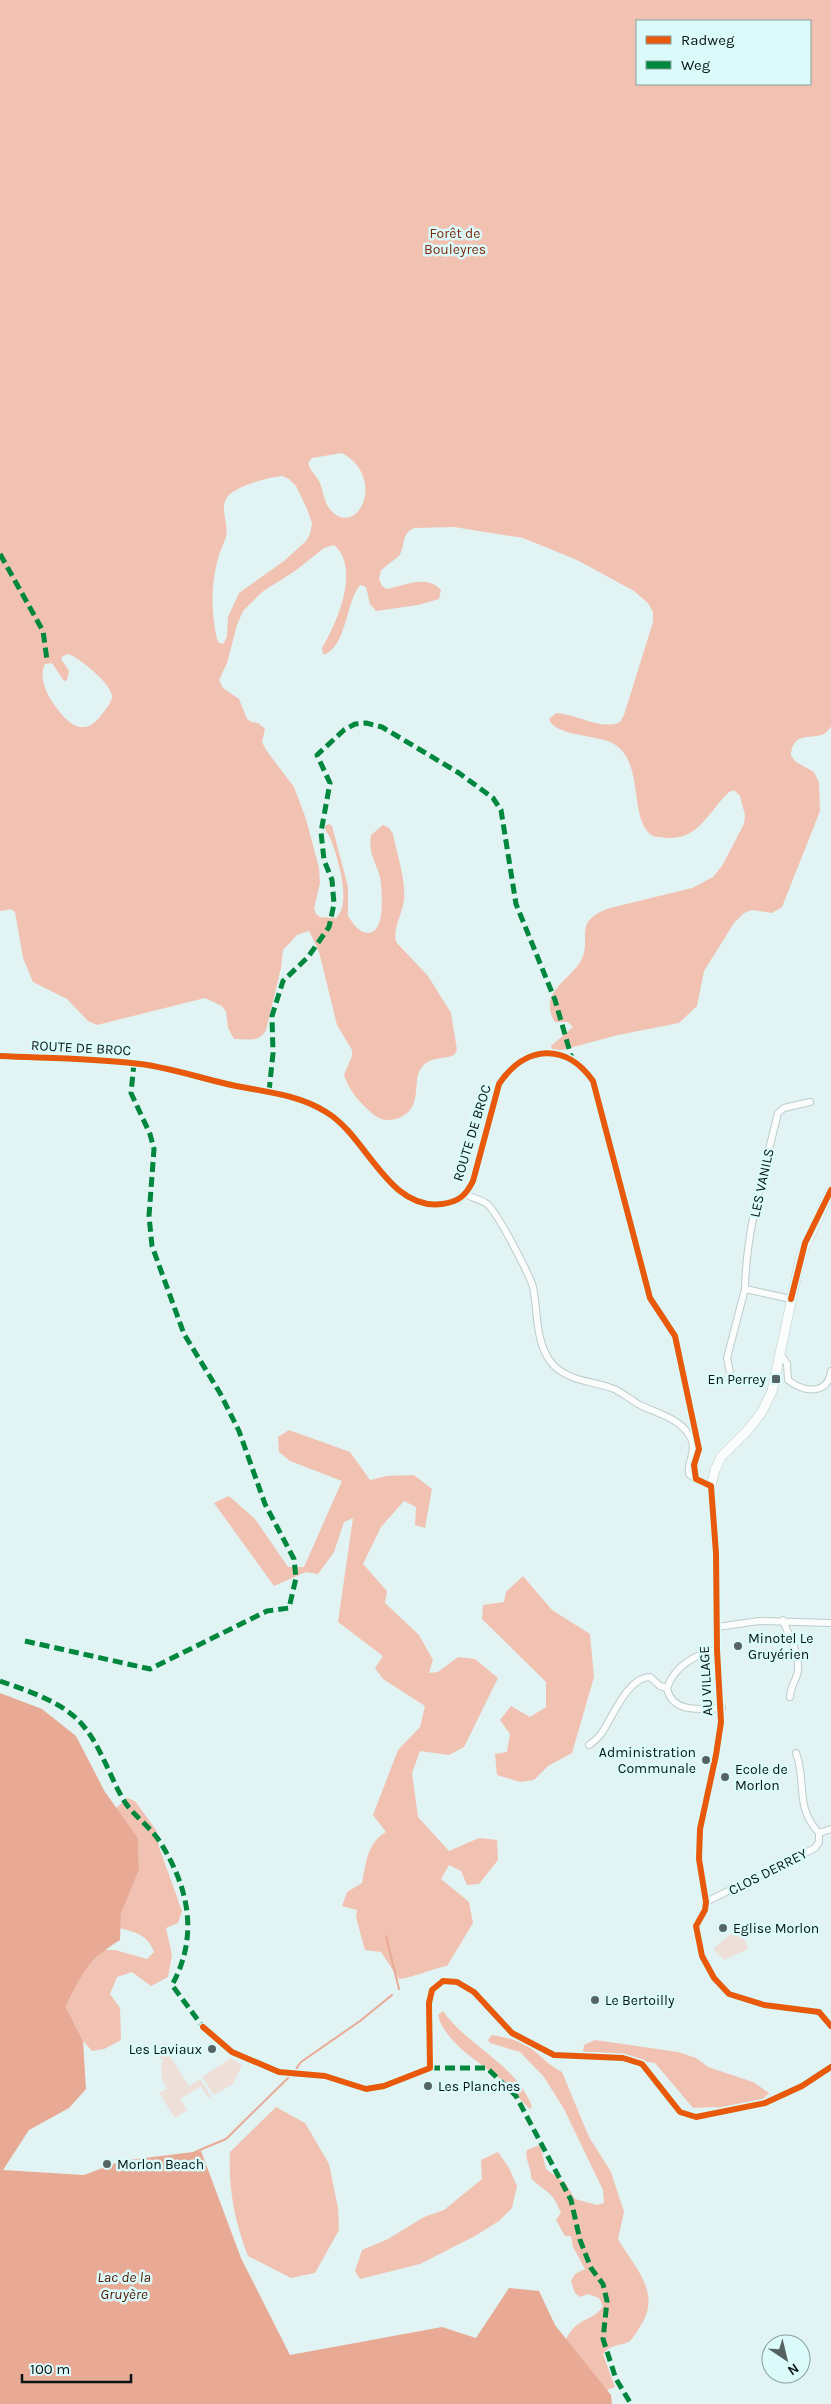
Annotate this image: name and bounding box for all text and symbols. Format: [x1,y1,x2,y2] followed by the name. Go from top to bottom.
[636,20,811,85] legend
[681,31,735,49] text: Radweg
[681,56,711,74] text: Weg
[424,225,486,258] park label: Forêt de Bouleyres
[30,1037,132,1059] street label: ROUTE DE BROC
[449,1083,495,1183] street label: ROUTE DE BROC
[746,1147,778,1219] street label: LES VANILS
[708,1371,766,1388] place label: En Perrey
[770,1373,782,1385] marker: En Perrey
[748,1630,814,1663] place label: Minotel Le Gruyérien
[732,1640,744,1652] marker: Minotel Le Gruyérien
[696,1645,716,1717] street label: AU VILLAGE
[599,1744,696,1777] place label: Administration Communale
[700,1754,712,1766] marker: Administration Communale
[735,1761,788,1794] place label: Ecole de Morlon
[719,1771,731,1783] marker: Ecole de Morlon
[726,1845,810,1899] street label: CLOS DERREY
[733,1920,819,1937] place label: Eglise Morlon
[717,1922,729,1934] marker: Eglise Morlon
[605,1992,675,2009] place label: Le Bertoilly
[589,1994,601,2006] marker: Le Bertoilly
[129,2041,202,2058] place label: Les Laviaux
[206,2043,218,2055] marker: Les Laviaux
[438,2078,520,2095] place label: Les Planches
[422,2080,434,2092] marker: Les Planches
[117,2156,204,2173] place label: Morlon Beach
[101,2158,113,2170] marker: Morlon Beach
[97,2268,151,2303] water label: Lac de la Gruyère
[761,2334,811,2384] north arrow
[22,2352,131,2384] scale bar
[784,2359,802,2379] text: N
[30,2360,70,2378] text: 100 m

